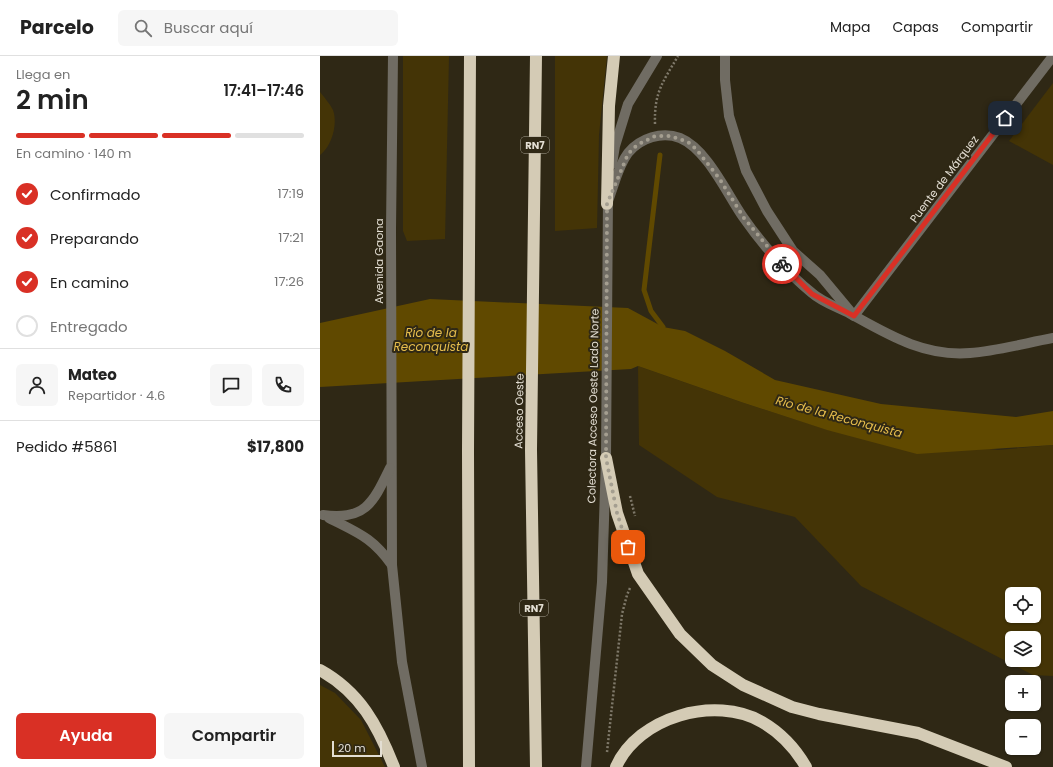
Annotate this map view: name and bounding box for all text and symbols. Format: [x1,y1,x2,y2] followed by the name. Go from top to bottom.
[118,10,398,46] search box
[20,14,94,41] text: Parcelo
[132,17,154,39] icon: search
[164,17,253,38] text: Buscar aquí
[830,17,870,37] text: Mapa
[892,17,939,37] text: Capas
[961,17,1033,37] text: Compartir
[16,65,70,84] text: Llega en
[223,80,304,101] text: 17:41–17:46
[16,82,89,118] text: 2 min
[988,101,1022,135] pin
[994,107,1016,129] icon: home
[906,132,982,226] street label: Puente de Márquez
[521,137,549,153] road number: RN7
[16,144,131,163] text: En camino · 140 m
[16,183,38,205] icon: check
[50,184,140,205] text: Confirmado
[278,184,304,203] text: 17:19
[371,218,387,304] street label: Avenida Gaona
[16,227,38,249] icon: check
[50,228,139,249] text: Preparando
[278,228,304,247] text: 17:21
[762,244,802,284] courier
[771,253,793,275] icon: bike
[16,271,38,293] icon: check
[50,272,129,293] text: En camino
[274,272,304,291] text: 17:26
[583,308,603,504] street label: Colectora Acceso Oeste Lado Norte
[50,316,128,337] text: Entregado
[394,324,468,355] water label: Río de la Reconquista
[16,364,58,406] button: person
[68,364,117,385] text: Mateo
[210,364,252,406] button: chat
[262,364,304,406] button: phone
[510,373,528,449] street label: Acceso Oeste
[68,386,165,405] text: Repartidor · 4.6
[774,391,904,442] water label: Río de la Reconquista
[16,436,117,457] text: Pedido #5861
[247,436,304,457] text: $17,800
[611,530,645,564] pin
[617,536,639,558] icon: bag
[1005,587,1041,755] map controls
[1005,587,1041,623] button: locate
[520,600,548,616] road number: RN7
[1005,631,1041,667] button: layers
[1005,675,1041,711] button: +
[16,713,156,759] button: Ayuda
[164,713,304,759] button: Compartir
[1005,719,1041,755] button: −
[332,739,382,758] scale bar
[338,740,366,756] text: 20 m

